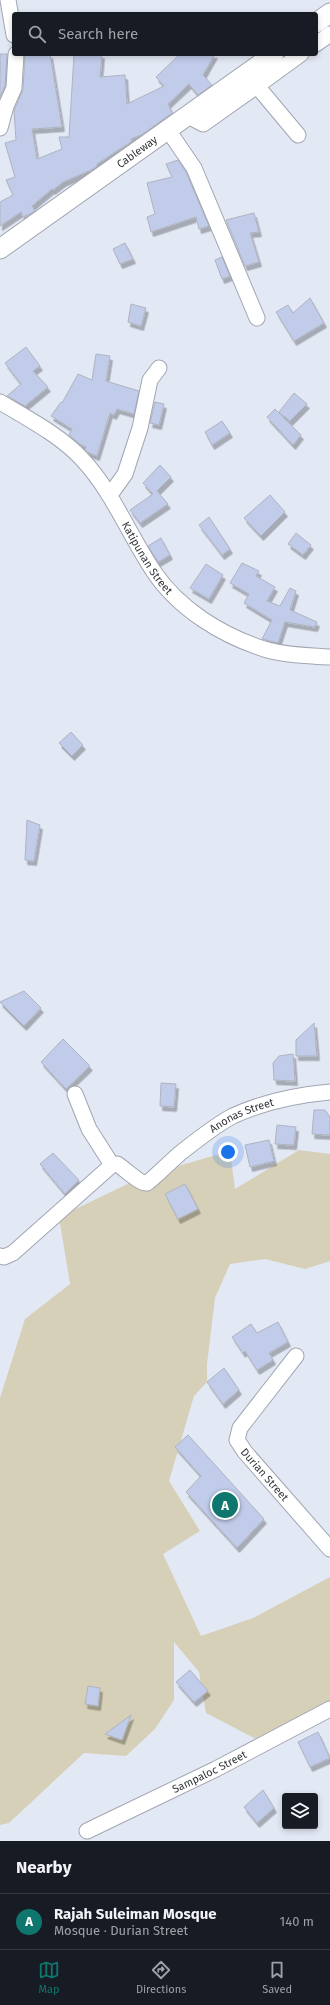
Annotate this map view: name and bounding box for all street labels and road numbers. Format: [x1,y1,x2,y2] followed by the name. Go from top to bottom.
[114,133,160,171] street label: Cableway
[119,519,175,597] street label: Katipunan Street
[207,1096,275,1136] street label: Anonas Street
[238,1446,291,1504] street label: Durian Street
[170,1748,249,1796] street label: Sampaloc Street

